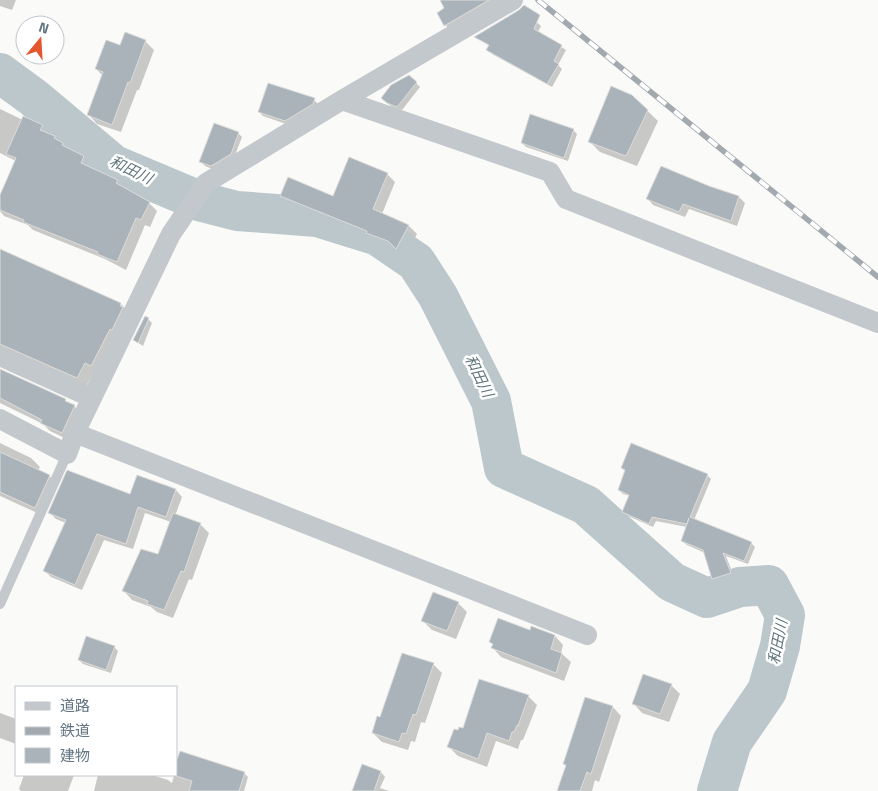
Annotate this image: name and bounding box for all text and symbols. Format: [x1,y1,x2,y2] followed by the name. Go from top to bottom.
[15,15,65,65] north arrow
[36,16,52,39] text: N
[106,149,158,191] water label: 和田川
[459,351,501,403] water label: 和田川
[762,616,793,666] water label: 和田川
[15,686,178,776] legend
[60,694,90,717] text: 道路
[60,719,90,742] text: 鉄道
[60,744,90,767] text: 建物

